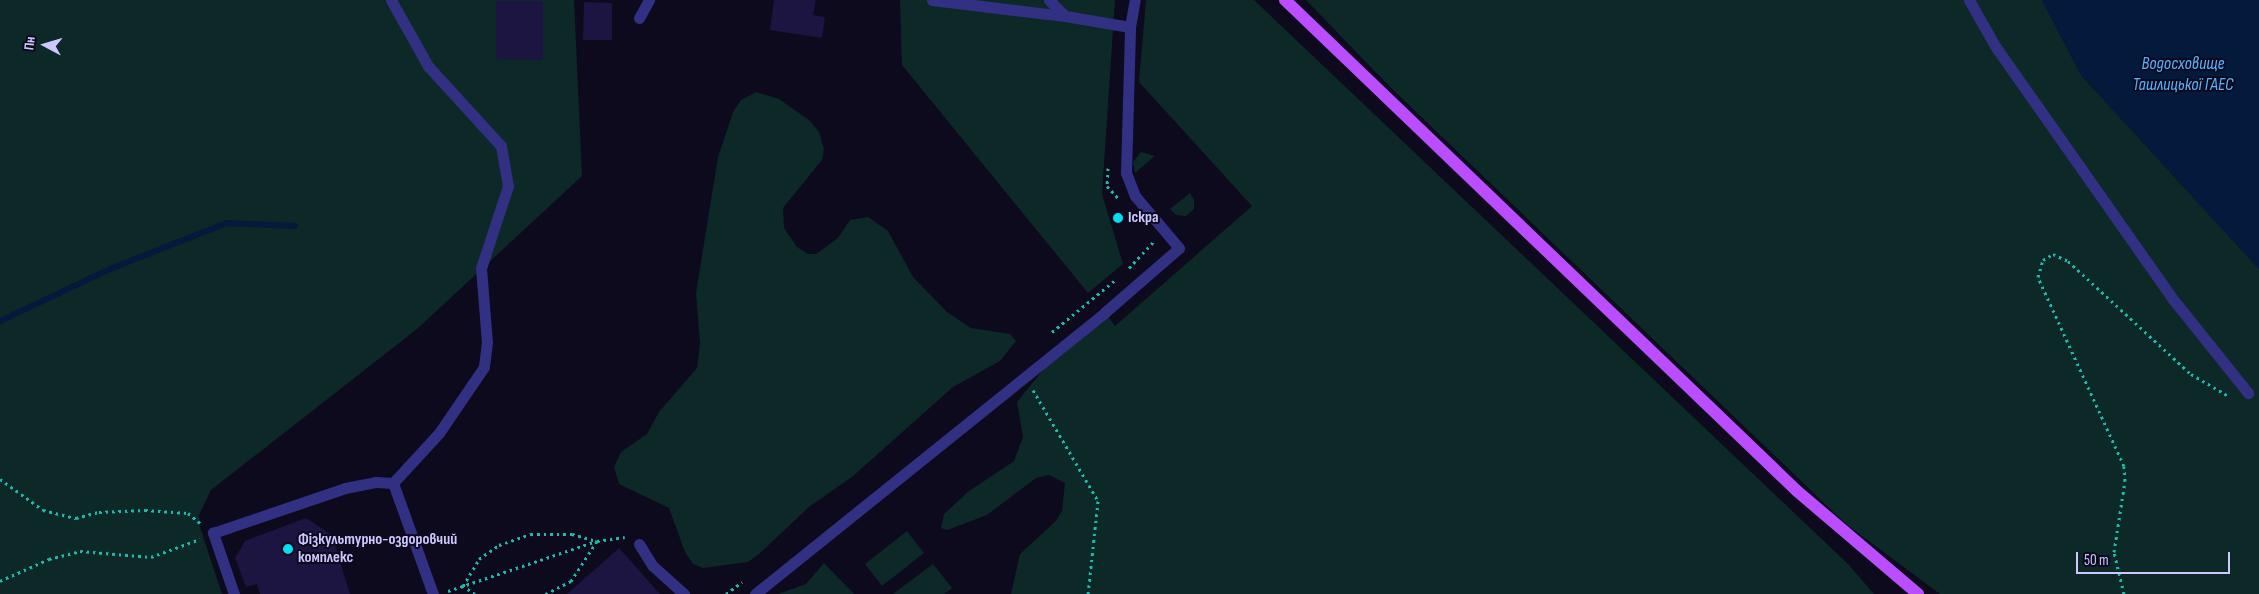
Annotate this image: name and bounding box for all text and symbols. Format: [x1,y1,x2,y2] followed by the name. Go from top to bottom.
[20,20,70,70] north arrow
[20,36,39,51] text: Пн
[2132,54,2234,96] water label: Водосховище Ташлицької ГАЕС
[1128,208,1158,228] place label: Іскра
[1112,212,1124,224] marker: Іскра
[298,530,457,568] place label: Фізкультурно-оздоровчий комплекс
[2079,542,2233,574] scale bar
[282,543,294,555] marker: Фізкультурно-оздоровчий комплекс
[2084,551,2109,570] text: 50 m

